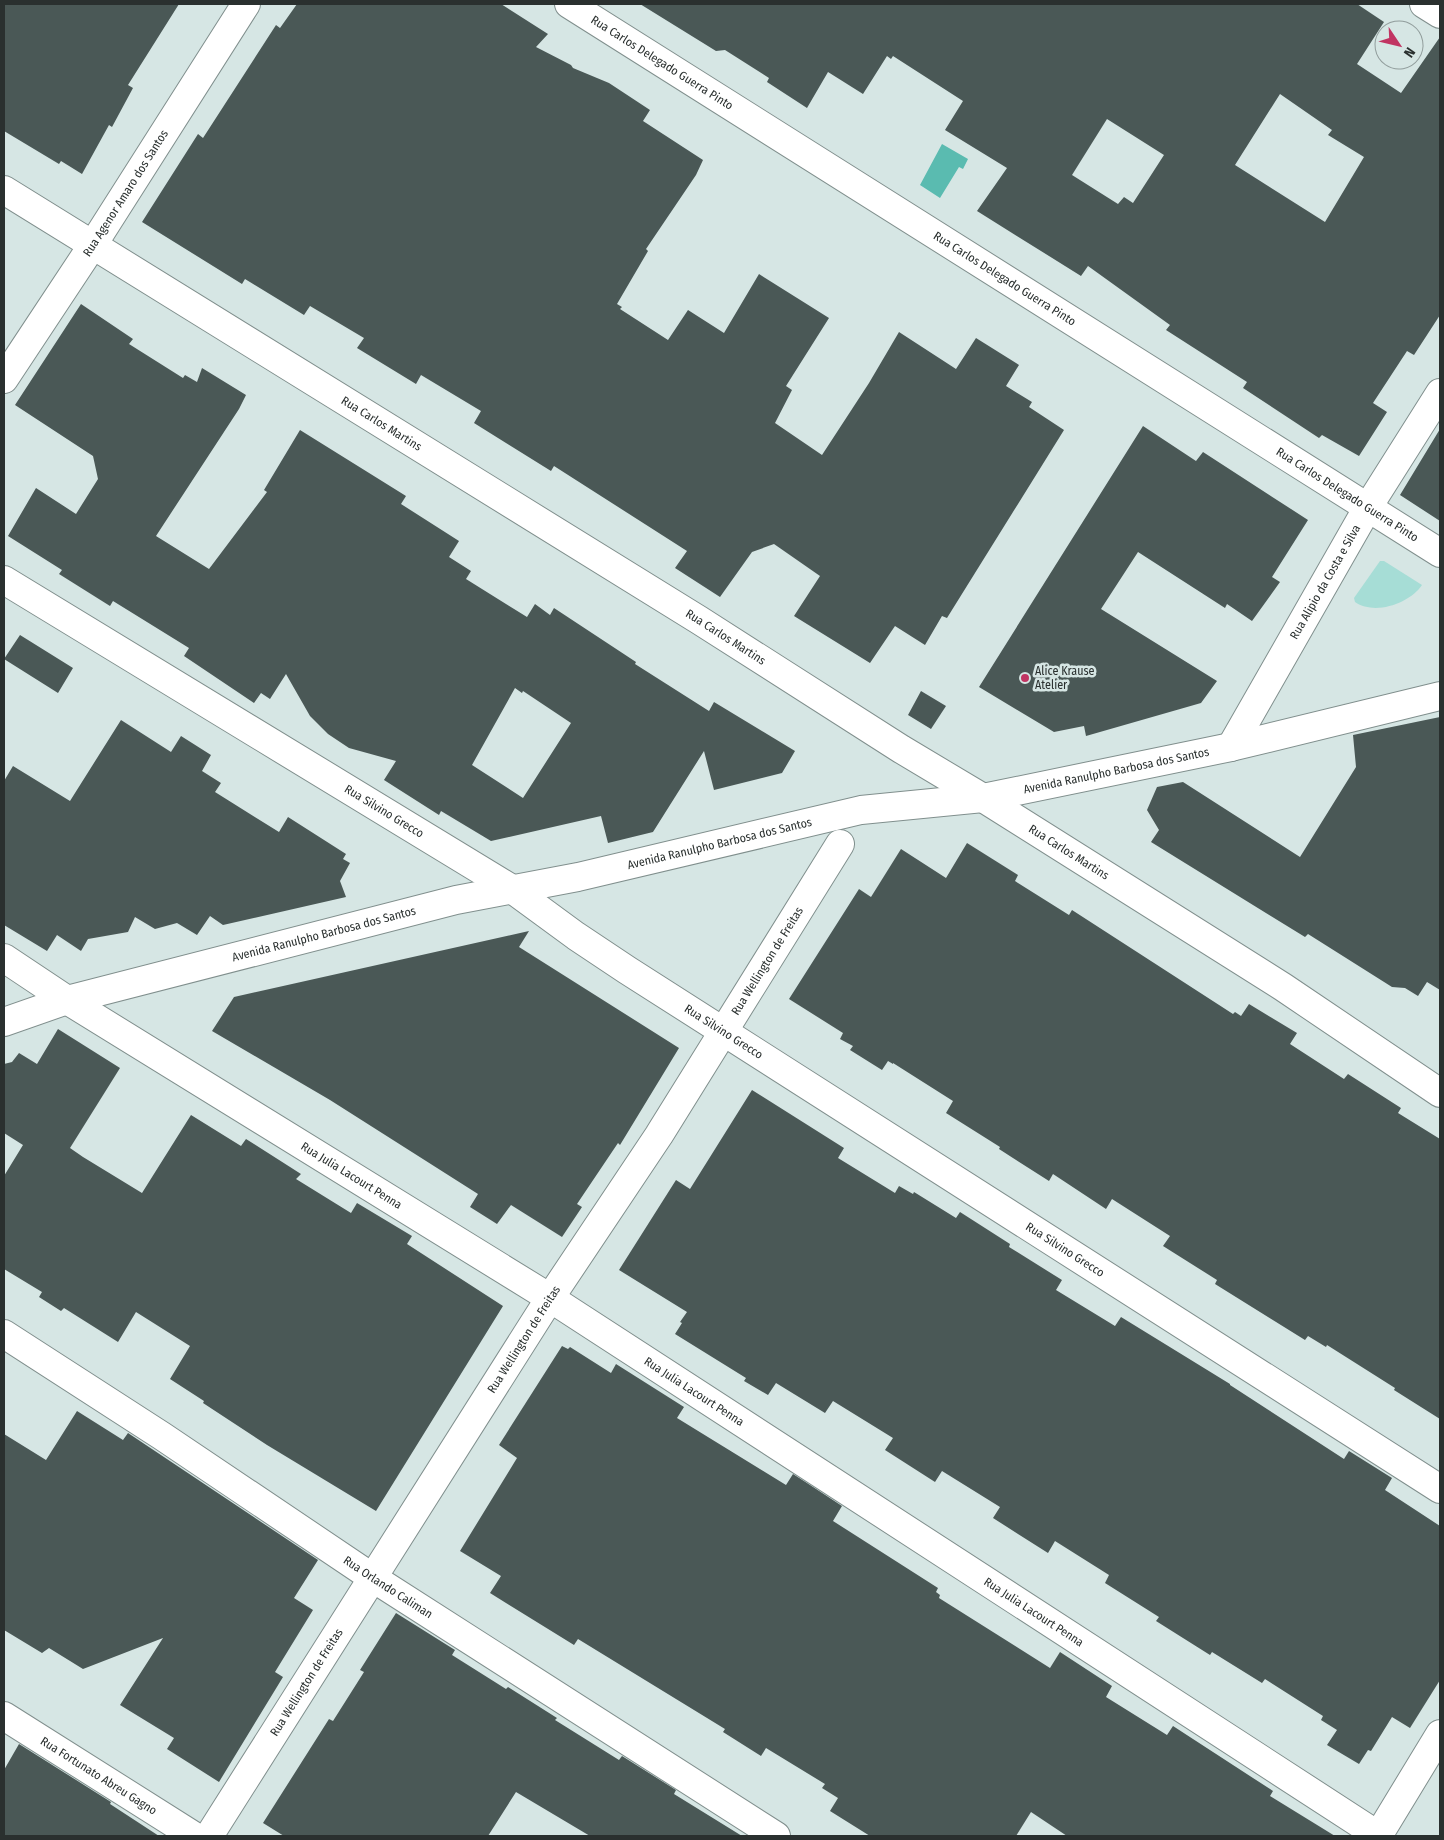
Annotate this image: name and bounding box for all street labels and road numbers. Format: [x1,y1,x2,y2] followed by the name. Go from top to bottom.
[588,13,736,113] street label: Rua Carlos Delegado Guerra Pinto
[80,127,171,259] street label: Rua Agenor Amaro dos Santos
[931,229,1078,329] street label: Rua Carlos Delegado Guerra Pinto
[339,393,424,454] street label: Rua Carlos Martins
[1274,445,1421,545] street label: Rua Carlos Delegado Guerra Pinto
[1287,522,1363,642] street label: Rua Alipio da Costa e Silva
[683,607,768,668] street label: Rua Carlos Martins
[1022,745,1210,797] street label: Avenida Ranulpho Barbosa dos Santos
[342,782,426,841] street label: Rua Silvino Grecco
[626,815,813,872] street label: Avenida Ranulpho Barbosa dos Santos
[1026,822,1112,883] street label: Rua Carlos Martins
[231,904,417,964] street label: Avenida Ranulpho Barbosa dos Santos
[728,904,806,1018] street label: Rua Wellington de Freitas
[682,1002,765,1062] street label: Rua Silvino Grecco
[298,1139,405,1212] street label: Rua Julia Lacourt Penna
[1023,1219,1107,1280] street label: Rua Silvino Grecco
[485,1283,563,1396] street label: Rua Wellington de Freitas
[642,1354,747,1429] street label: Rua Julia Lacourt Penna
[341,1553,435,1621] street label: Rua Orlando Caliman
[981,1575,1086,1649] street label: Rua Julia Lacourt Penna
[267,1626,346,1739] street label: Rua Wellington de Freitas
[38,1734,159,1818] street label: Rua Fortunato Abreu Gagno

